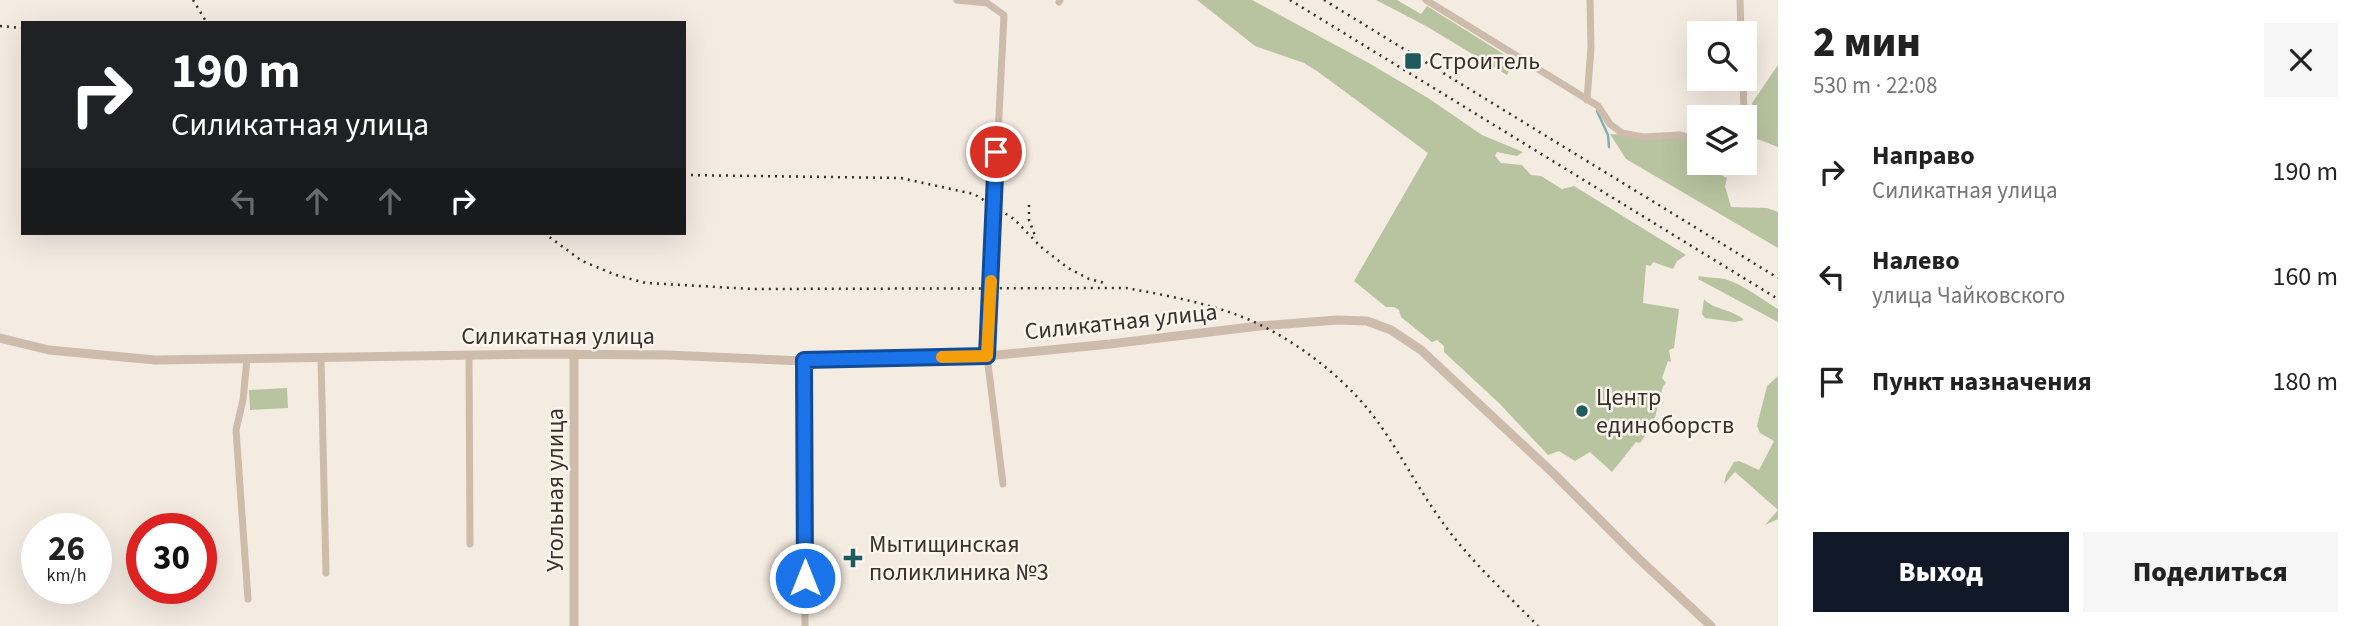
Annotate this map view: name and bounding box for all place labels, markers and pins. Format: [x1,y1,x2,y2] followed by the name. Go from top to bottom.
[1429,44,1540,79] place label: Строитель
[1403,51,1423,71] marker: Строитель
[966,122,1026,182] pin
[1596,380,1734,443] place label: Центр единоборств
[1574,403,1590,419] marker: Центр единоборств
[869,527,1049,590] place label: Мытищинская поликлиника №3
[843,548,863,568] marker: Мытищинская поликлиника №3

